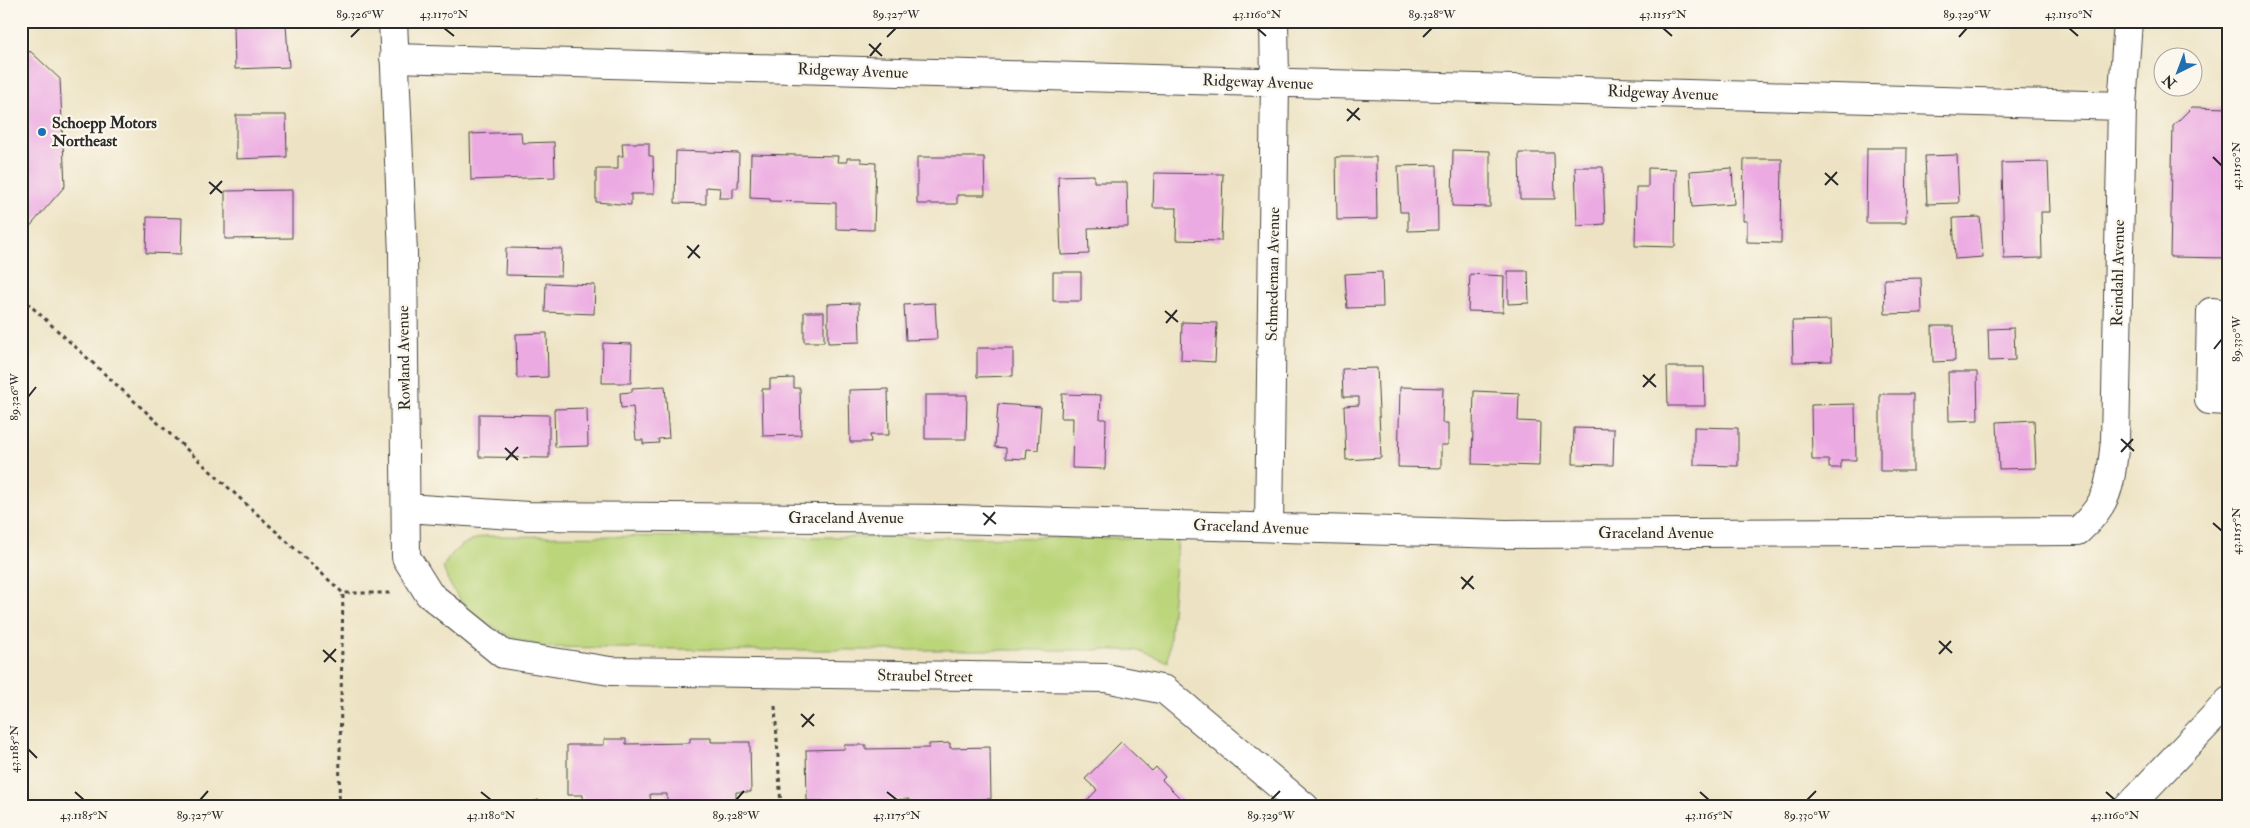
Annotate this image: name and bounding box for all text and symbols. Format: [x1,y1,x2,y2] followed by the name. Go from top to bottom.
[336,7,384,22] text: 89.326°W
[420,7,469,22] text: 43.1170°N
[873,7,920,22] text: 89.327°W
[1232,7,1282,22] text: 43.1160°N
[1409,7,1456,22] text: 89.328°W
[1639,7,1687,22] text: 43.1155°N
[1943,7,1991,22] text: 89.329°W
[2045,7,2093,22] text: 43.1150°N
[2152,48,2202,98] north arrow
[797,59,909,83] street label: Ridgeway Avenue
[1202,70,1314,94] street label: Ridgeway Avenue
[2159,70,2181,92] text: N
[1607,81,1719,105] street label: Ridgeway Avenue
[51,113,157,151] place label: Schoepp Motors Northeast
[36,126,48,138] marker: Schoepp Motors Northeast
[2229,142,2244,190] text: 43.1150°N
[1262,206,1284,341] street label: Schmedeman Avenue
[2107,219,2129,327] street label: Reindahl Avenue
[393,305,415,411] street label: Rowland Avenue
[2229,315,2244,362] text: 89.330°W
[7,373,22,421] text: 89.326°W
[2229,507,2244,555] text: 43.1155°N
[788,508,904,528] street label: Graceland Avenue
[1193,515,1309,539] street label: Graceland Avenue
[1598,523,1714,543] street label: Graceland Avenue
[877,665,973,687] street label: Straubel Street
[7,725,22,773] text: 43.1185°N
[60,808,108,823] text: 43.1185°N
[177,808,224,823] text: 89.327°W
[467,808,516,823] text: 43.1180°N
[713,808,760,823] text: 89.328°W
[873,808,921,823] text: 43.1175°N
[1247,808,1295,823] text: 89.329°W
[1685,808,1733,823] text: 43.1165°N
[1784,808,1831,823] text: 89.330°W
[2090,808,2140,823] text: 43.1160°N

